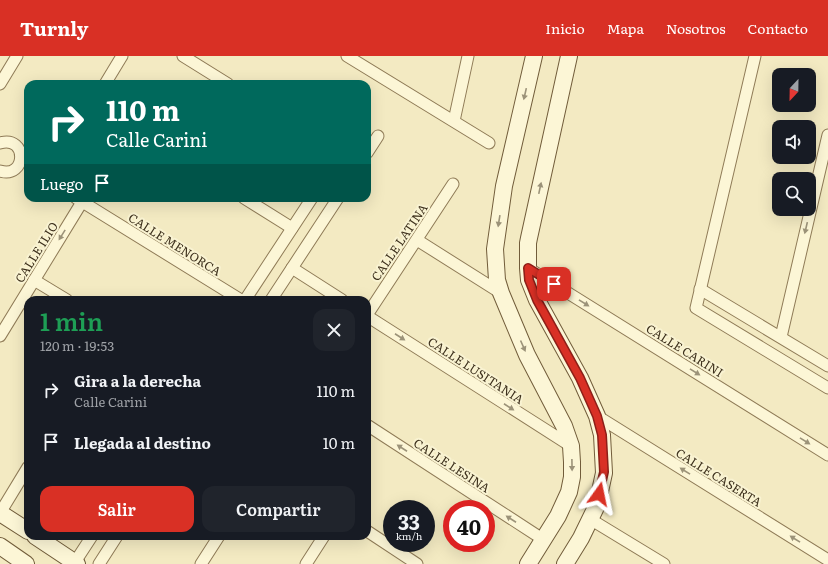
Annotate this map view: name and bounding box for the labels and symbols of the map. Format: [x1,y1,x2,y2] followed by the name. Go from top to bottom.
[772,68,816,112] north arrow
[522,88,528,100] one-way arrow
[538,182,544,195] one-way arrow
[366,200,432,284] street label: CALLE LATINA
[125,208,225,280] street label: CALLE MENORCA
[496,215,502,227] one-way arrow
[10,218,62,286] street label: CALLE ILIO
[803,222,809,234] one-way arrow
[58,230,66,240] one-way arrow
[537,267,571,301] pin
[579,299,590,307] one-way arrow
[643,319,727,381] street label: CALLE CARINI
[424,332,528,408] street label: CALLE LUSITANIA
[395,333,405,341] one-way arrow
[521,340,527,352] one-way arrow
[690,368,700,376] one-way arrow
[504,403,515,411] one-way arrow
[410,434,494,497] street label: CALLE LESINA
[799,437,811,444] one-way arrow
[673,443,766,511] street label: CALLE CASERTA
[397,444,407,452] one-way arrow
[569,459,575,472] one-way arrow
[679,467,690,474] one-way arrow
[578,473,620,515] position arrow
[443,500,495,552] speed limit sign: 40
[506,515,516,523] one-way arrow
[789,536,801,543] one-way arrow

